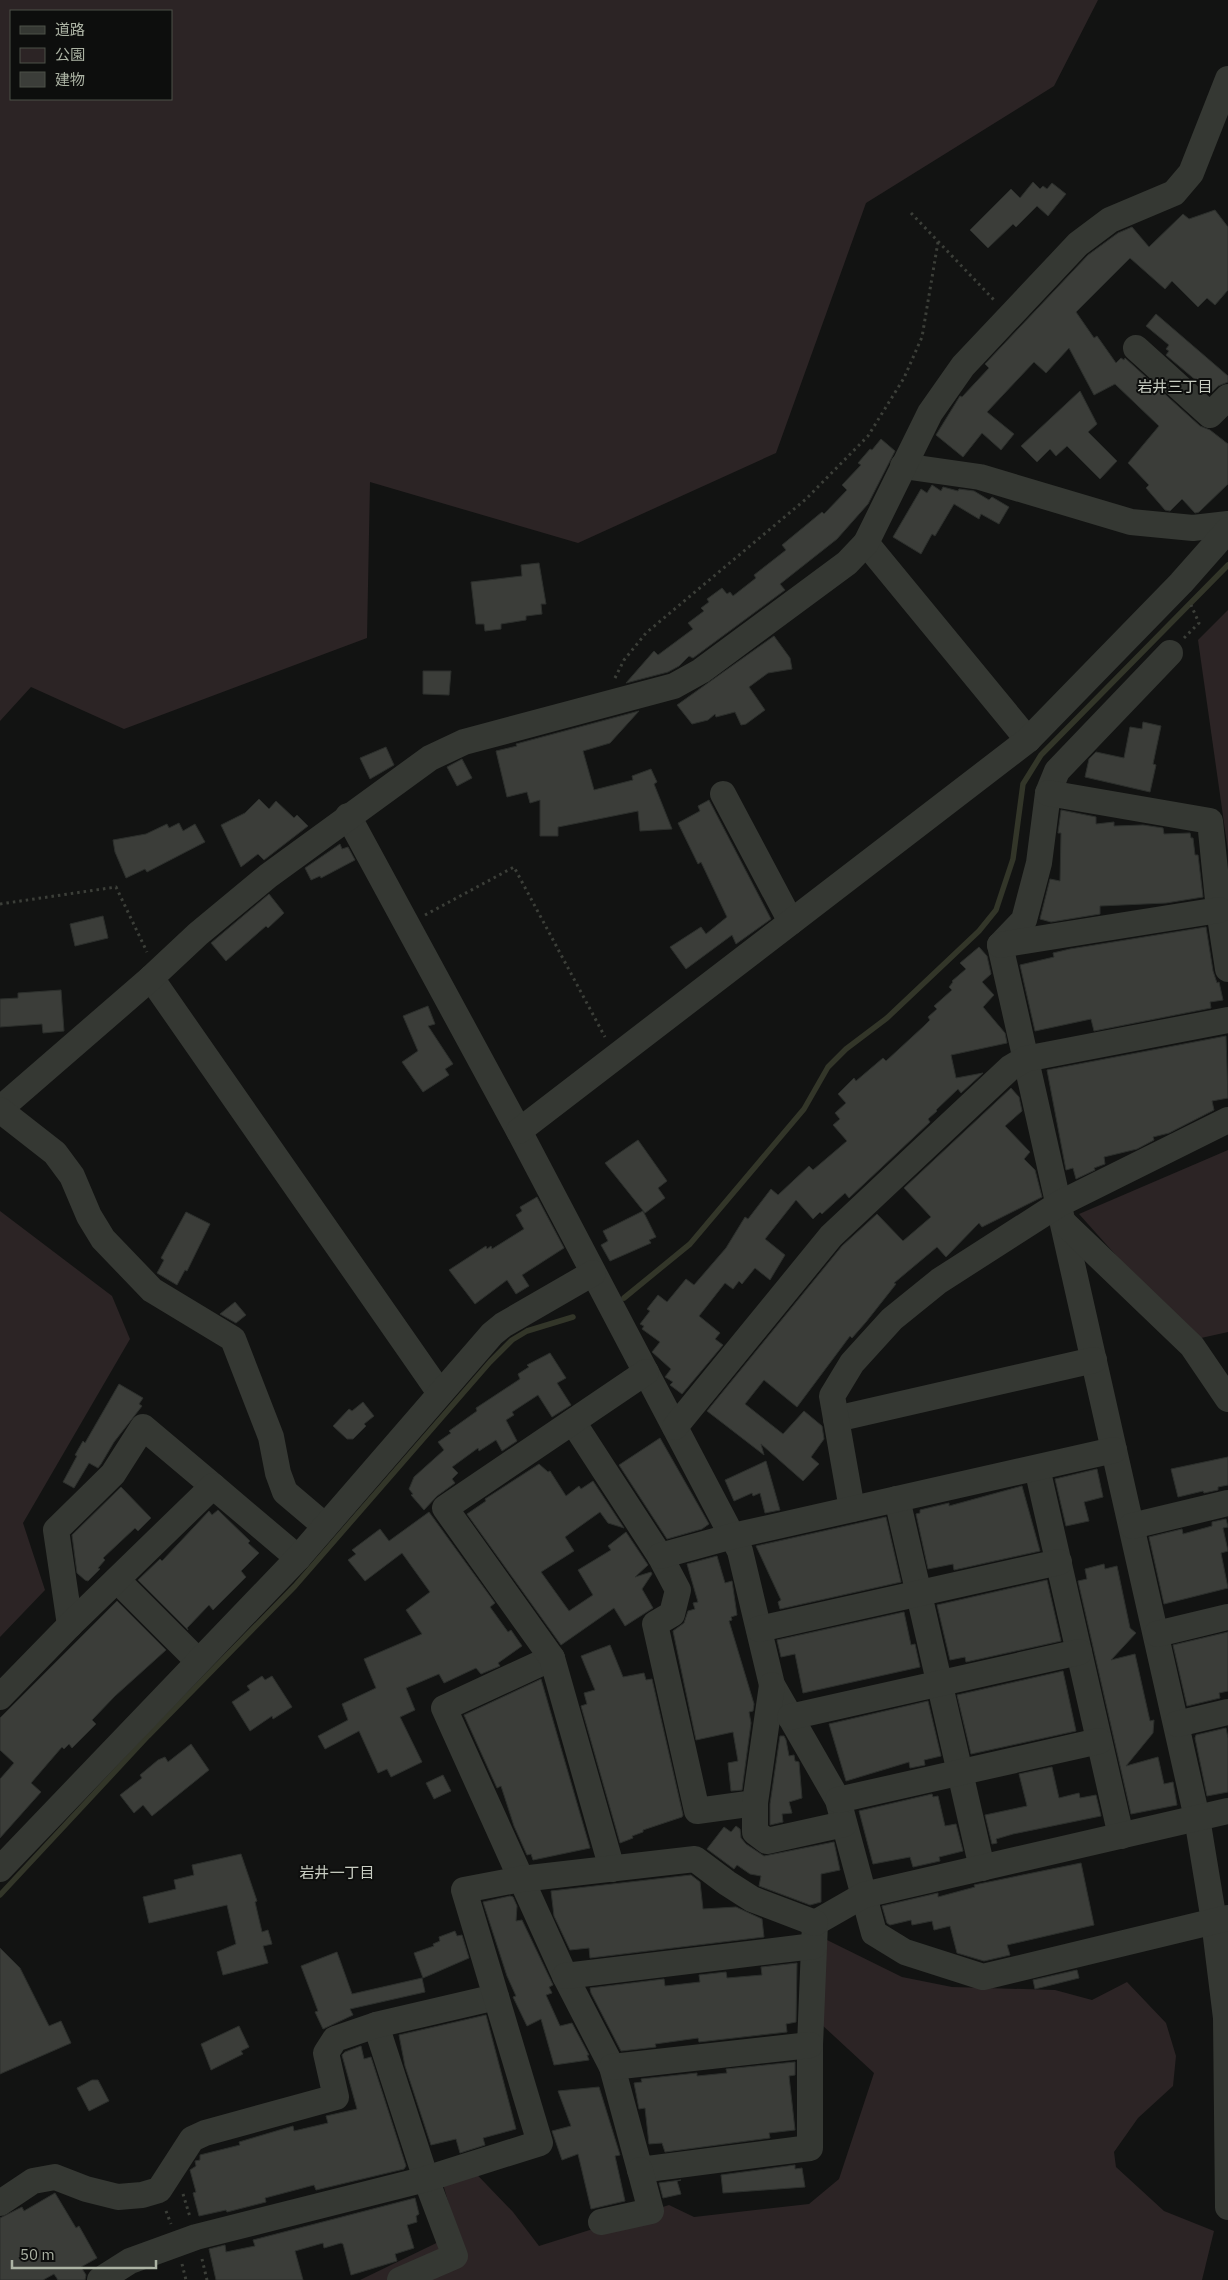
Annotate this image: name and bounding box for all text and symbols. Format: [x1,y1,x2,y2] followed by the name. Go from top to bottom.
[10,10,172,100] legend
[55,20,85,39] text: 道路
[55,45,85,64] text: 公園
[55,70,85,89] text: 建物
[1137,377,1213,396] district label: 岩井三丁目
[299,1863,375,1882] district label: 岩井一丁目
[12,2238,156,2270] scale bar
[20,2245,55,2264] text: 50 m

